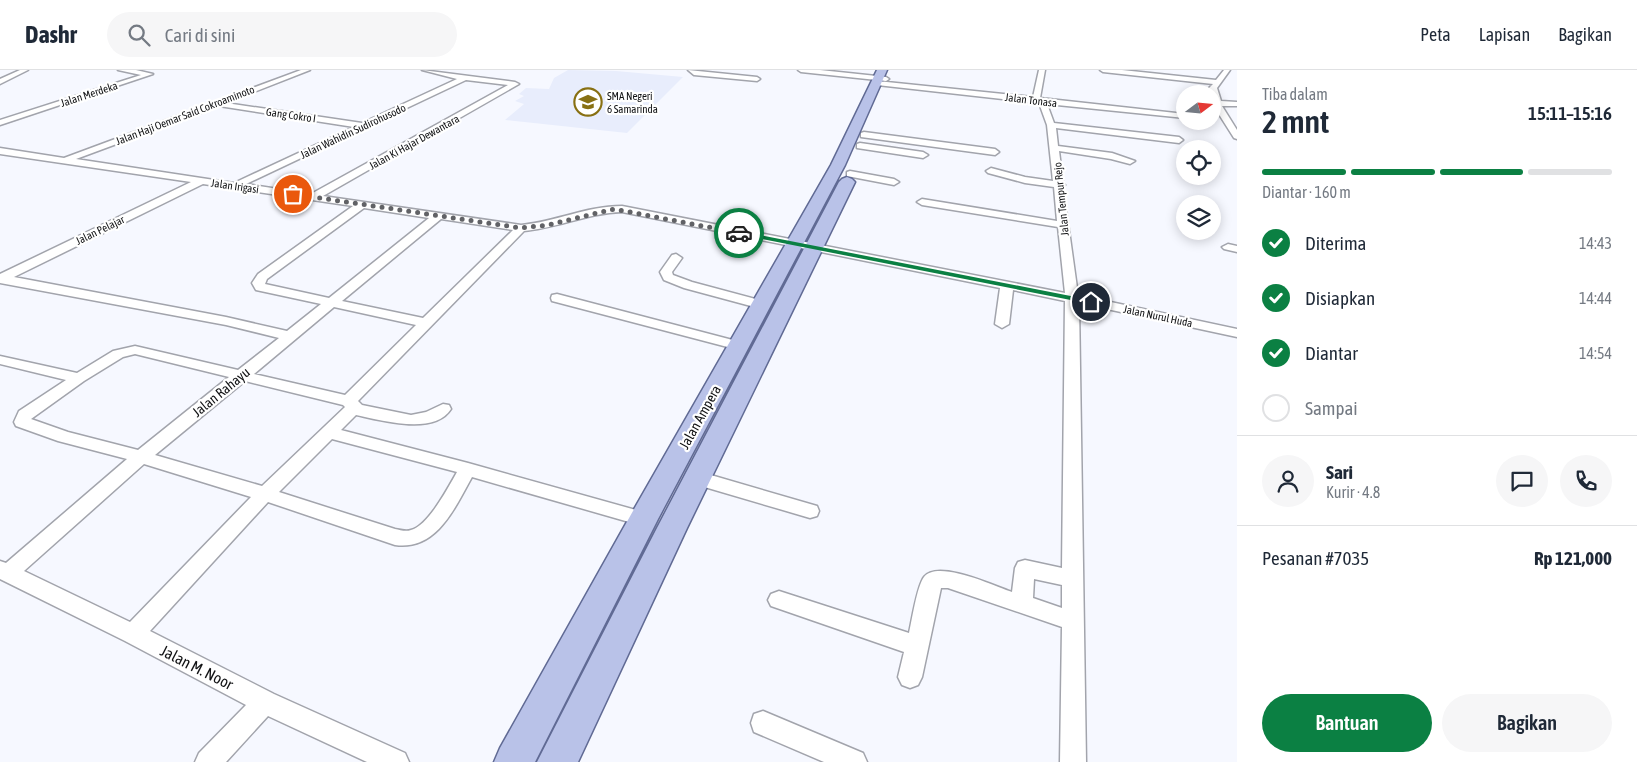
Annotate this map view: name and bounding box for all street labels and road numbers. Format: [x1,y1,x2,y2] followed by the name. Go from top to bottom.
[59,79,119,109] street label: Jalan Merdeka
[114,83,256,147] street label: Jalan Haji Oemar Said Cokroaminoto
[1004,91,1058,109] street label: Jalan Tonasa
[298,101,408,161] street label: Jalan Wahidin Sudirohusodo
[265,106,317,124] street label: Gang Cokro I
[367,112,461,172] street label: Jalan Ki Hajar Dewantara
[1051,162,1071,236] street label: Jalan Tempur Rejo
[210,177,260,195] street label: Jalan Irigasi
[74,213,127,247] street label: Jalan Pelajar
[1122,303,1194,329] street label: Jalan Nurul Huda
[189,364,253,420] street label: Jalan Rahayu
[676,382,724,452] street label: Jalan Ampera
[158,641,237,693] street label: Jalan M. Noor

